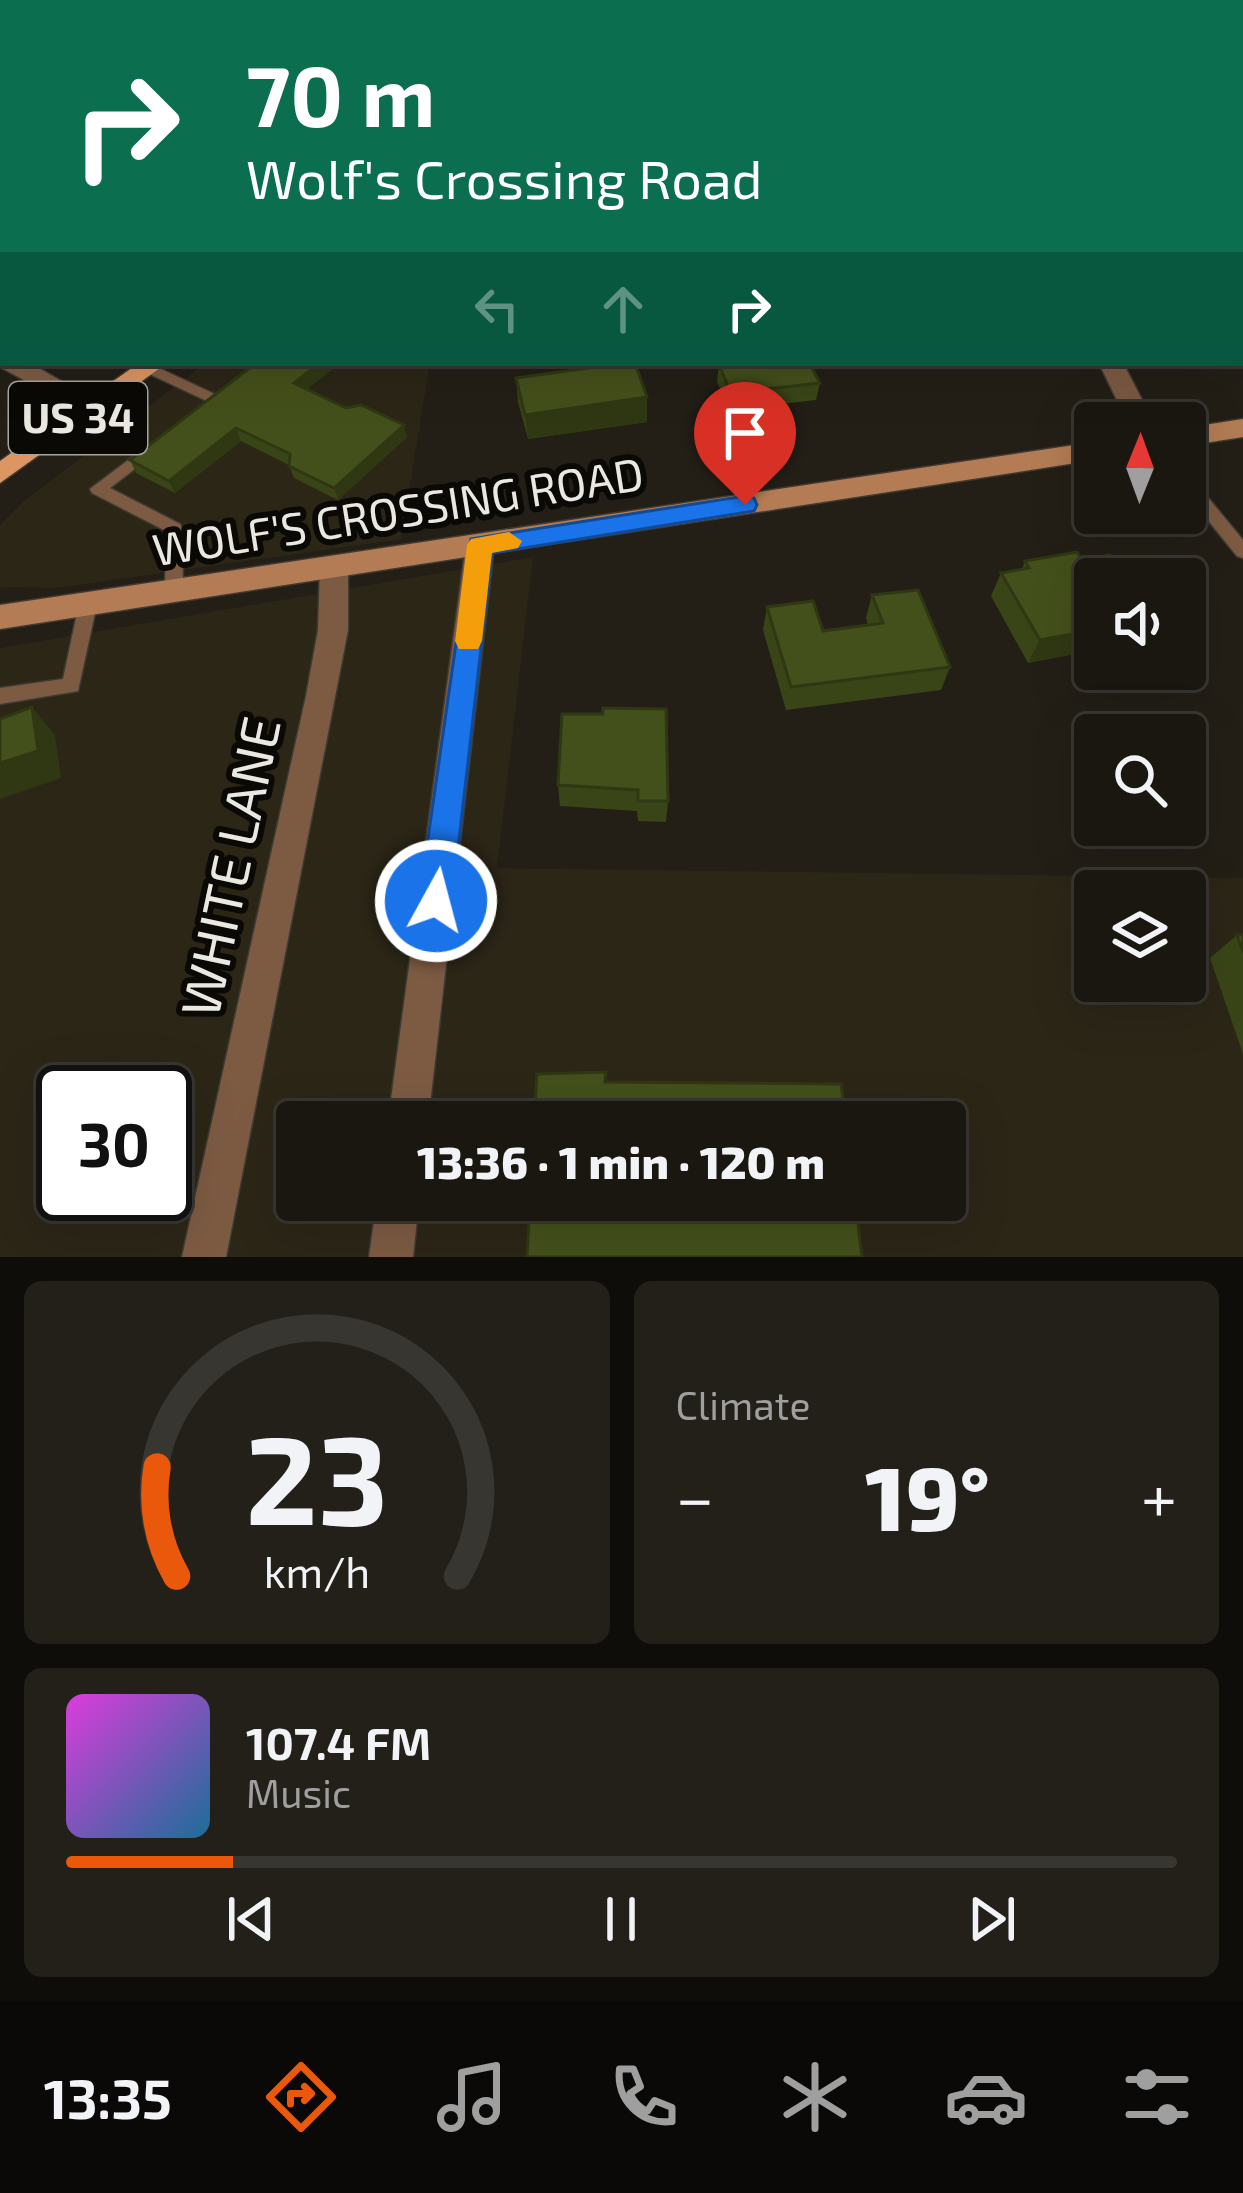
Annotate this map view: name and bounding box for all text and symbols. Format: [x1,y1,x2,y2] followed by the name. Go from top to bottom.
[246,43,436,144] text: 70 m
[48,48,204,204] icon: right
[246,145,763,210] text: Wolf's Crossing Road
[464,276,530,342] icon: left
[590,276,656,342] icon: ahead
[716,276,782,342] icon: right
[9,382,147,454] road number: US 34
[694,382,796,505] pin
[712,400,778,466] icon: arrive
[1074,402,1206,534] north arrow
[1074,402,1206,1002] map controls
[148,445,647,576] street label: WOLF'S CROSSING ROAD
[1074,558,1206,690] button: sound
[165,711,292,1022] street label: WHITE LANE
[1074,714,1206,846] button: search
[373,838,499,964] position arrow
[1074,870,1206,1002] button: layers
[36,1065,192,1221] speed limit sign: 30
[417,1134,825,1188] text: 13:36 · 1 min · 120 m
[676,1381,810,1428] text: Climate
[245,1400,388,1550] text: 23
[865,1441,990,1549] text: 19°
[676,1456,714,1535] text: −
[1141,1456,1177,1535] text: +
[263,1544,370,1596] text: km/h
[246,1715,431,1769] text: 107.4 FM
[246,1769,351,1816] text: Music
[218,1886,284,1952] icon: previous
[588,1886,654,1952] icon: pause
[959,1886,1025,1952] icon: next
[259,2055,343,2139] icon: directions
[430,2055,514,2139] icon: music
[602,2055,686,2139] icon: phone
[773,2055,857,2139] icon: climate
[944,2055,1028,2139] icon: car
[1115,2055,1199,2139] icon: filters
[44,2065,172,2130] text: 13:35

